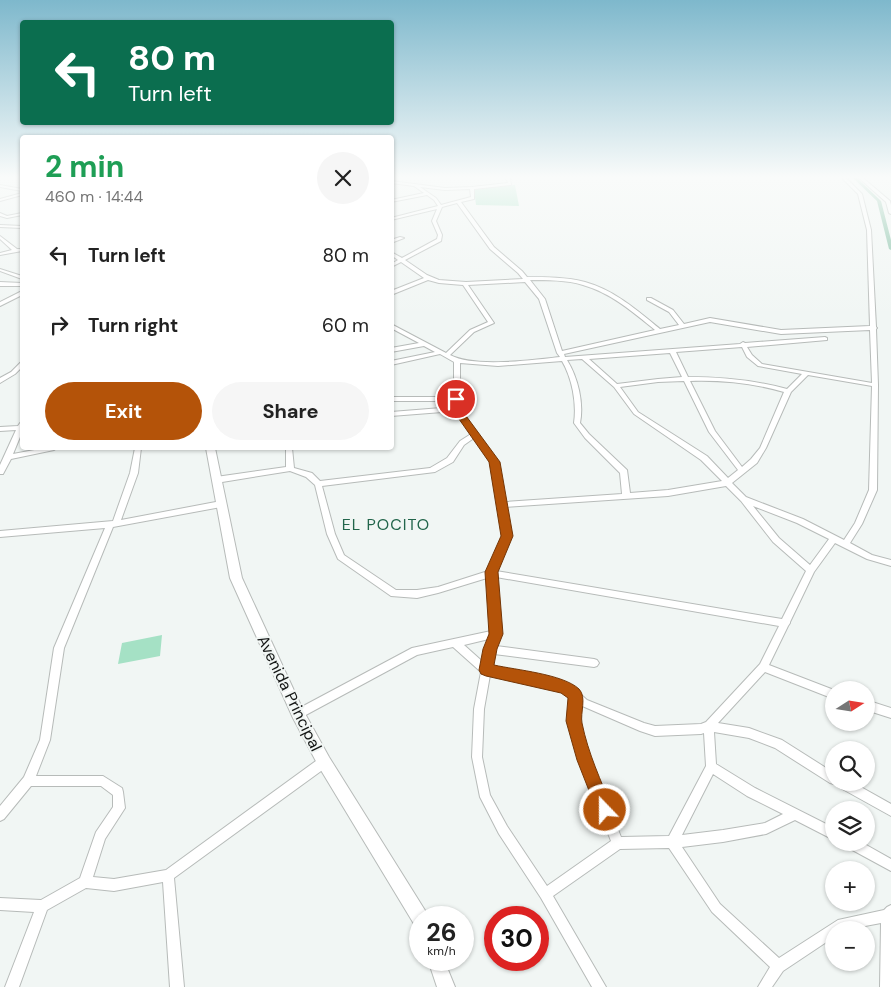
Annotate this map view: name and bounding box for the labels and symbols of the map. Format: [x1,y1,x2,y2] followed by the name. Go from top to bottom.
[435,378,477,420] pin
[342,514,430,535] district label: EL POCITO
[252,632,327,755] street label: Avenida Principal
[825,681,875,731] north arrow
[578,783,630,835] position arrow
[484,906,549,971] speed limit sign: 30

